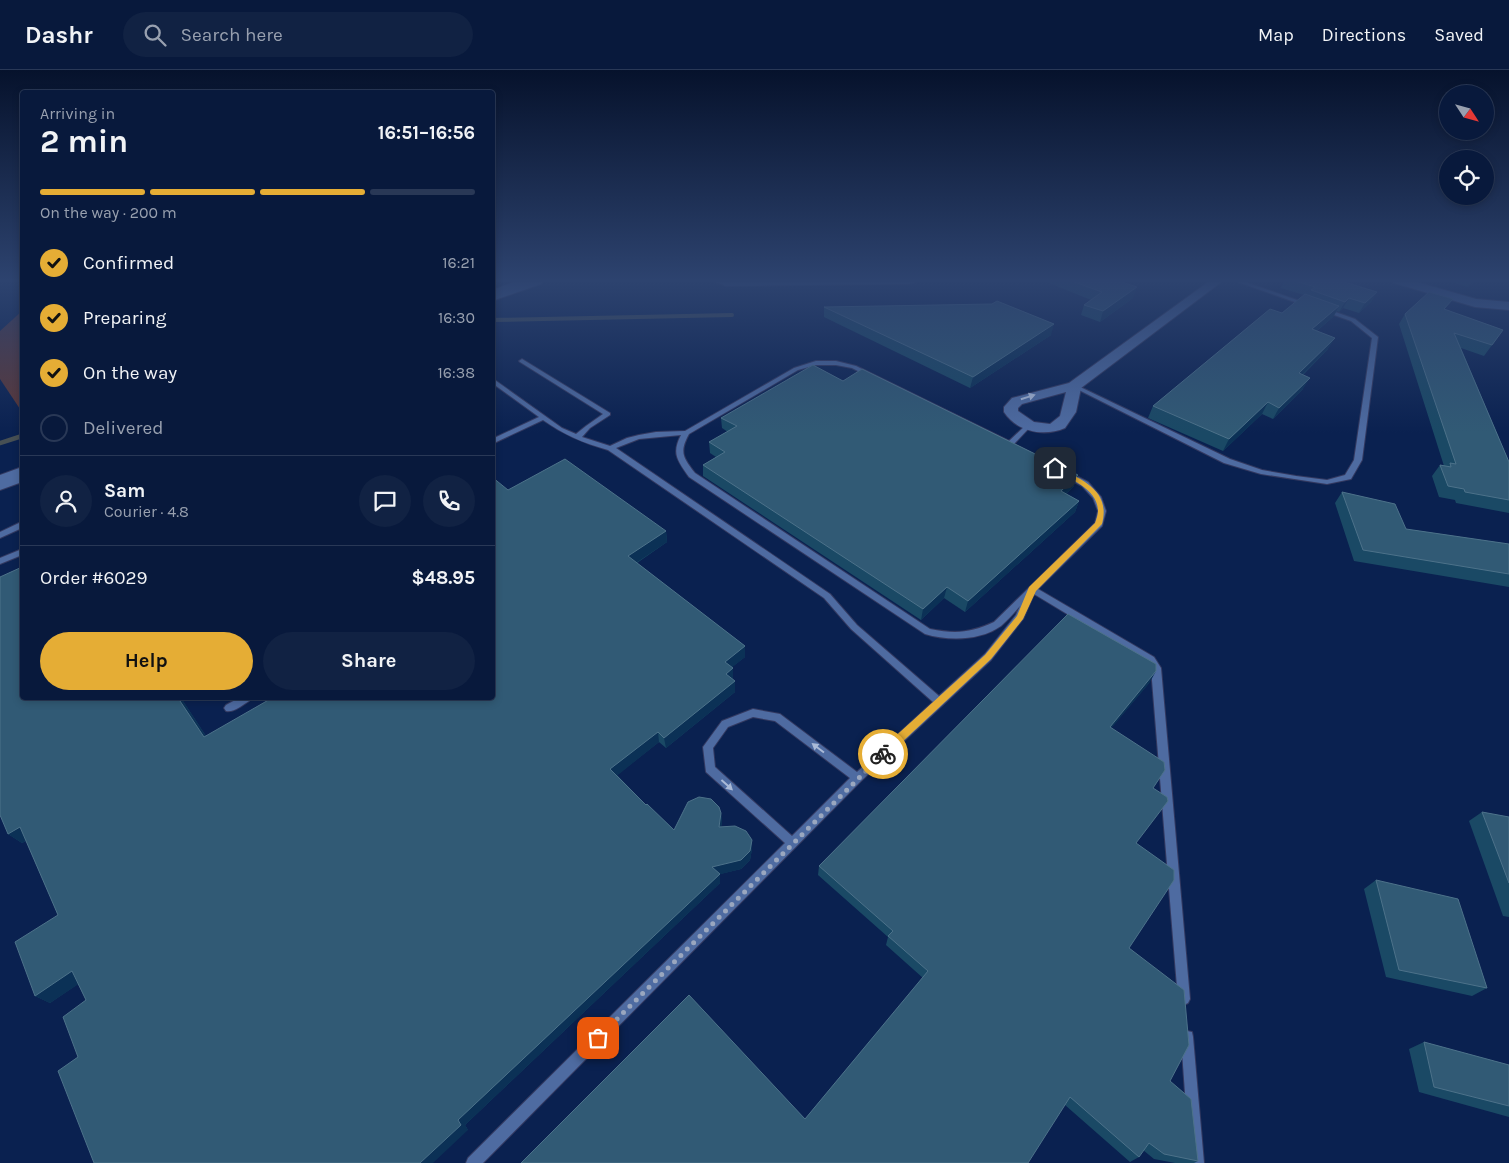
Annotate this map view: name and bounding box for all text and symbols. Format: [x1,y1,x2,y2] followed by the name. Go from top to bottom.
[123,12,473,57] search box
[25,21,93,49] text: Dashr
[141,21,169,49] icon: search
[181,24,283,46] text: Search here
[1258,24,1294,46] text: Map
[1322,24,1406,46] text: Directions
[1434,24,1484,46] text: Saved
[1439,85,1494,140] north arrow
[1439,85,1494,205] map controls
[40,104,115,123] text: Arriving in
[378,122,475,144] text: 16:51–16:56
[40,123,128,160] text: 2 min
[1439,150,1494,205] button: locate
[40,203,177,222] text: On the way · 200 m
[40,249,68,277] icon: check
[83,252,174,274] text: Confirmed
[442,253,475,272] text: 16:21
[40,304,68,332] icon: check
[83,307,166,329] text: Preparing
[438,308,475,327] text: 16:30
[40,359,68,387] icon: check
[83,362,177,384] text: On the way
[438,363,475,382] text: 16:38
[1020,393,1035,401] one-way arrow
[83,417,163,439] text: Delivered
[1034,447,1076,489] pin
[1041,454,1069,482] icon: home
[40,475,92,527] button: person
[359,475,411,527] button: chat
[423,475,475,527] button: phone
[104,480,145,502] text: Sam
[104,502,189,521] text: Courier · 4.8
[40,567,148,589] text: Order #6029
[412,567,475,589] text: $48.95
[40,632,253,690] button: Help
[263,632,475,690] button: Share
[858,729,908,779] courier
[869,740,897,768] icon: bike
[812,743,825,754] one-way arrow
[721,779,733,791] one-way arrow
[577,1017,619,1059] pin
[584,1024,612,1052] icon: bag

